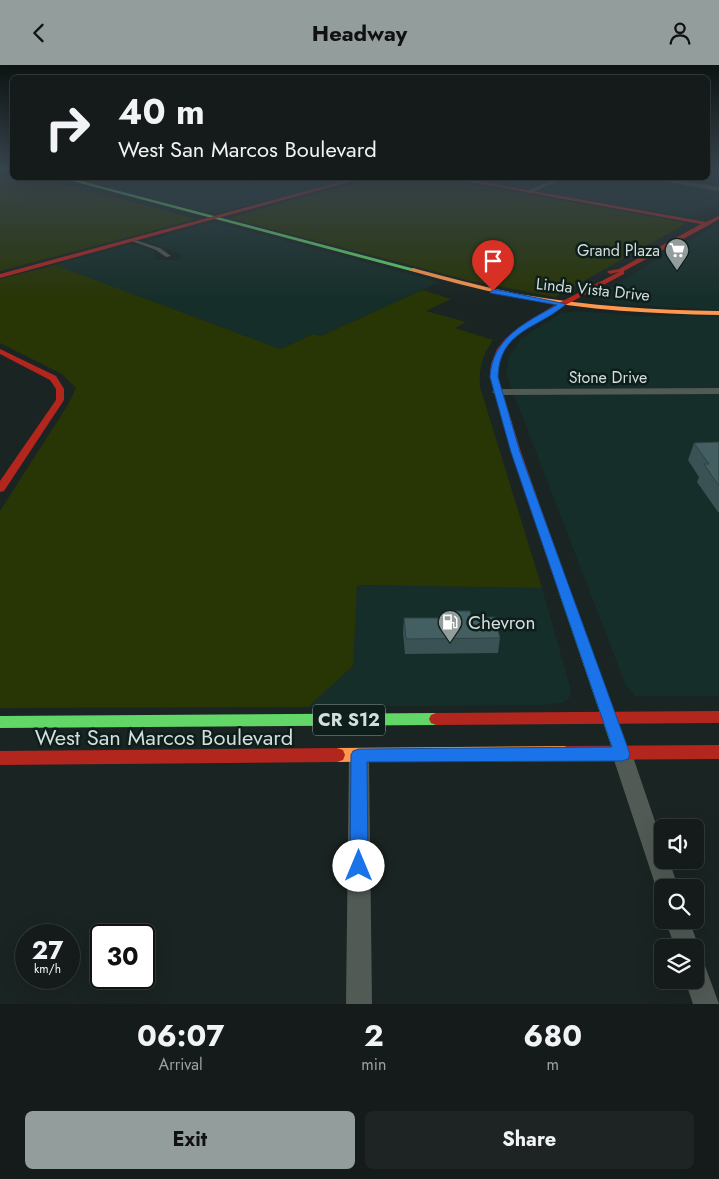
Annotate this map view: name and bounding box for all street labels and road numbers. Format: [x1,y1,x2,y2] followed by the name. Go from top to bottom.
[535,272,651,307] street label: Linda Vista Drive
[569,366,647,389] street label: Stone Drive
[313,705,385,735] road number: CR S12
[35,721,293,753] street label: West San Marcos Boulevard

